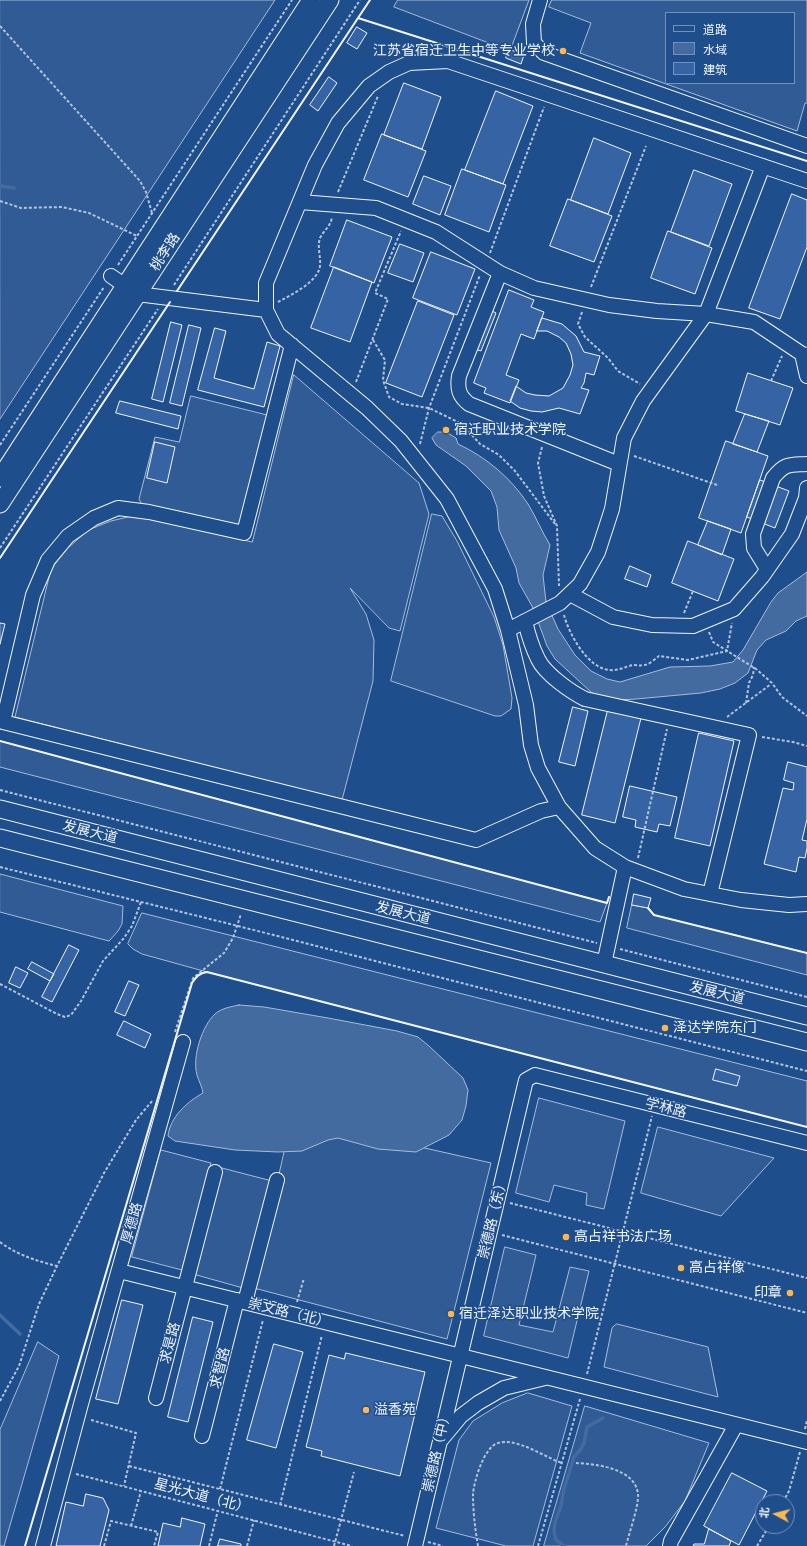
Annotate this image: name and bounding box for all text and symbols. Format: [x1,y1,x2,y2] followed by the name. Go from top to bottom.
[665,12,795,84] legend
[703,23,727,37] text: 道路
[373,43,555,59] place label: 江苏省宿迁卫生中等专业学校
[703,43,727,57] text: 水域
[558,46,568,56] marker: 江苏省宿迁卫生中等专业学校
[703,63,727,77] text: 建筑
[147,230,183,274] street label: 桃李路
[454,422,566,438] place label: 宿迁职业技术学院
[441,425,451,435] marker: 宿迁职业技术学院
[61,817,119,847] street label: 发展大道
[374,898,432,928] street label: 发展大道
[688,978,746,1008] street label: 发展大道
[673,1020,757,1036] place label: 泽达学院东门
[660,1023,670,1033] marker: 泽达学院东门
[644,1095,688,1121] street label: 学林路
[475,1175,511,1261] street label: 崇德路（东）
[118,1200,146,1246] street label: 厚德路
[574,1229,672,1245] place label: 高占祥书法广场
[561,1232,571,1242] marker: 高占祥书法广场
[689,1260,745,1276] place label: 高占祥像
[676,1263,686,1273] marker: 高占祥像
[754,1285,782,1301] place label: 印章
[785,1288,795,1298] marker: 印章
[246,1295,332,1331] street label: 崇文路（北）
[459,1306,599,1322] place label: 宿迁泽达职业技术学院
[446,1309,456,1319] marker: 宿迁泽达职业技术学院
[156,1321,184,1365] street label: 求是路
[207,1346,233,1390] street label: 求智路
[374,1402,416,1418] place label: 溢香苑
[361,1405,371,1415] marker: 溢香苑
[419,1408,455,1494] street label: 崇德路（中）
[152,1475,252,1517] street label: 星光大道（北）
[755,1494,795,1534] north arrow
[757,1506,771,1519] text: 北

